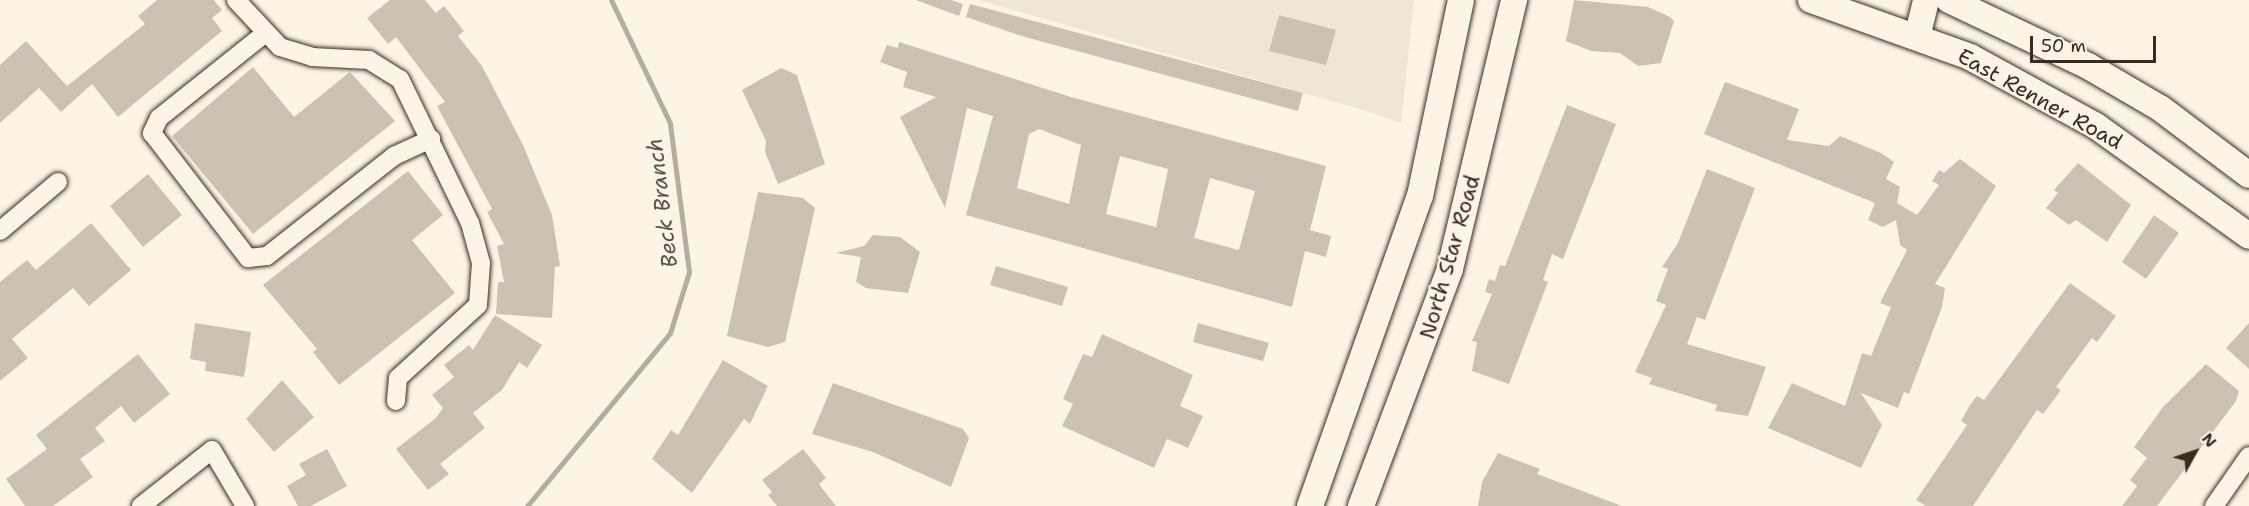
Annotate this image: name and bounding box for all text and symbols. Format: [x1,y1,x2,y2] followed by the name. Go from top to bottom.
[2033,24,2159,62] scale bar
[2041,34,2086,58] text: 50 m
[1953,43,2127,155] street label: East Renner Road
[641,137,683,269] water label: Beck Branch
[1415,172,1485,342] street label: North Star Road
[2165,422,2225,482] north arrow
[2197,428,2221,452] text: N

